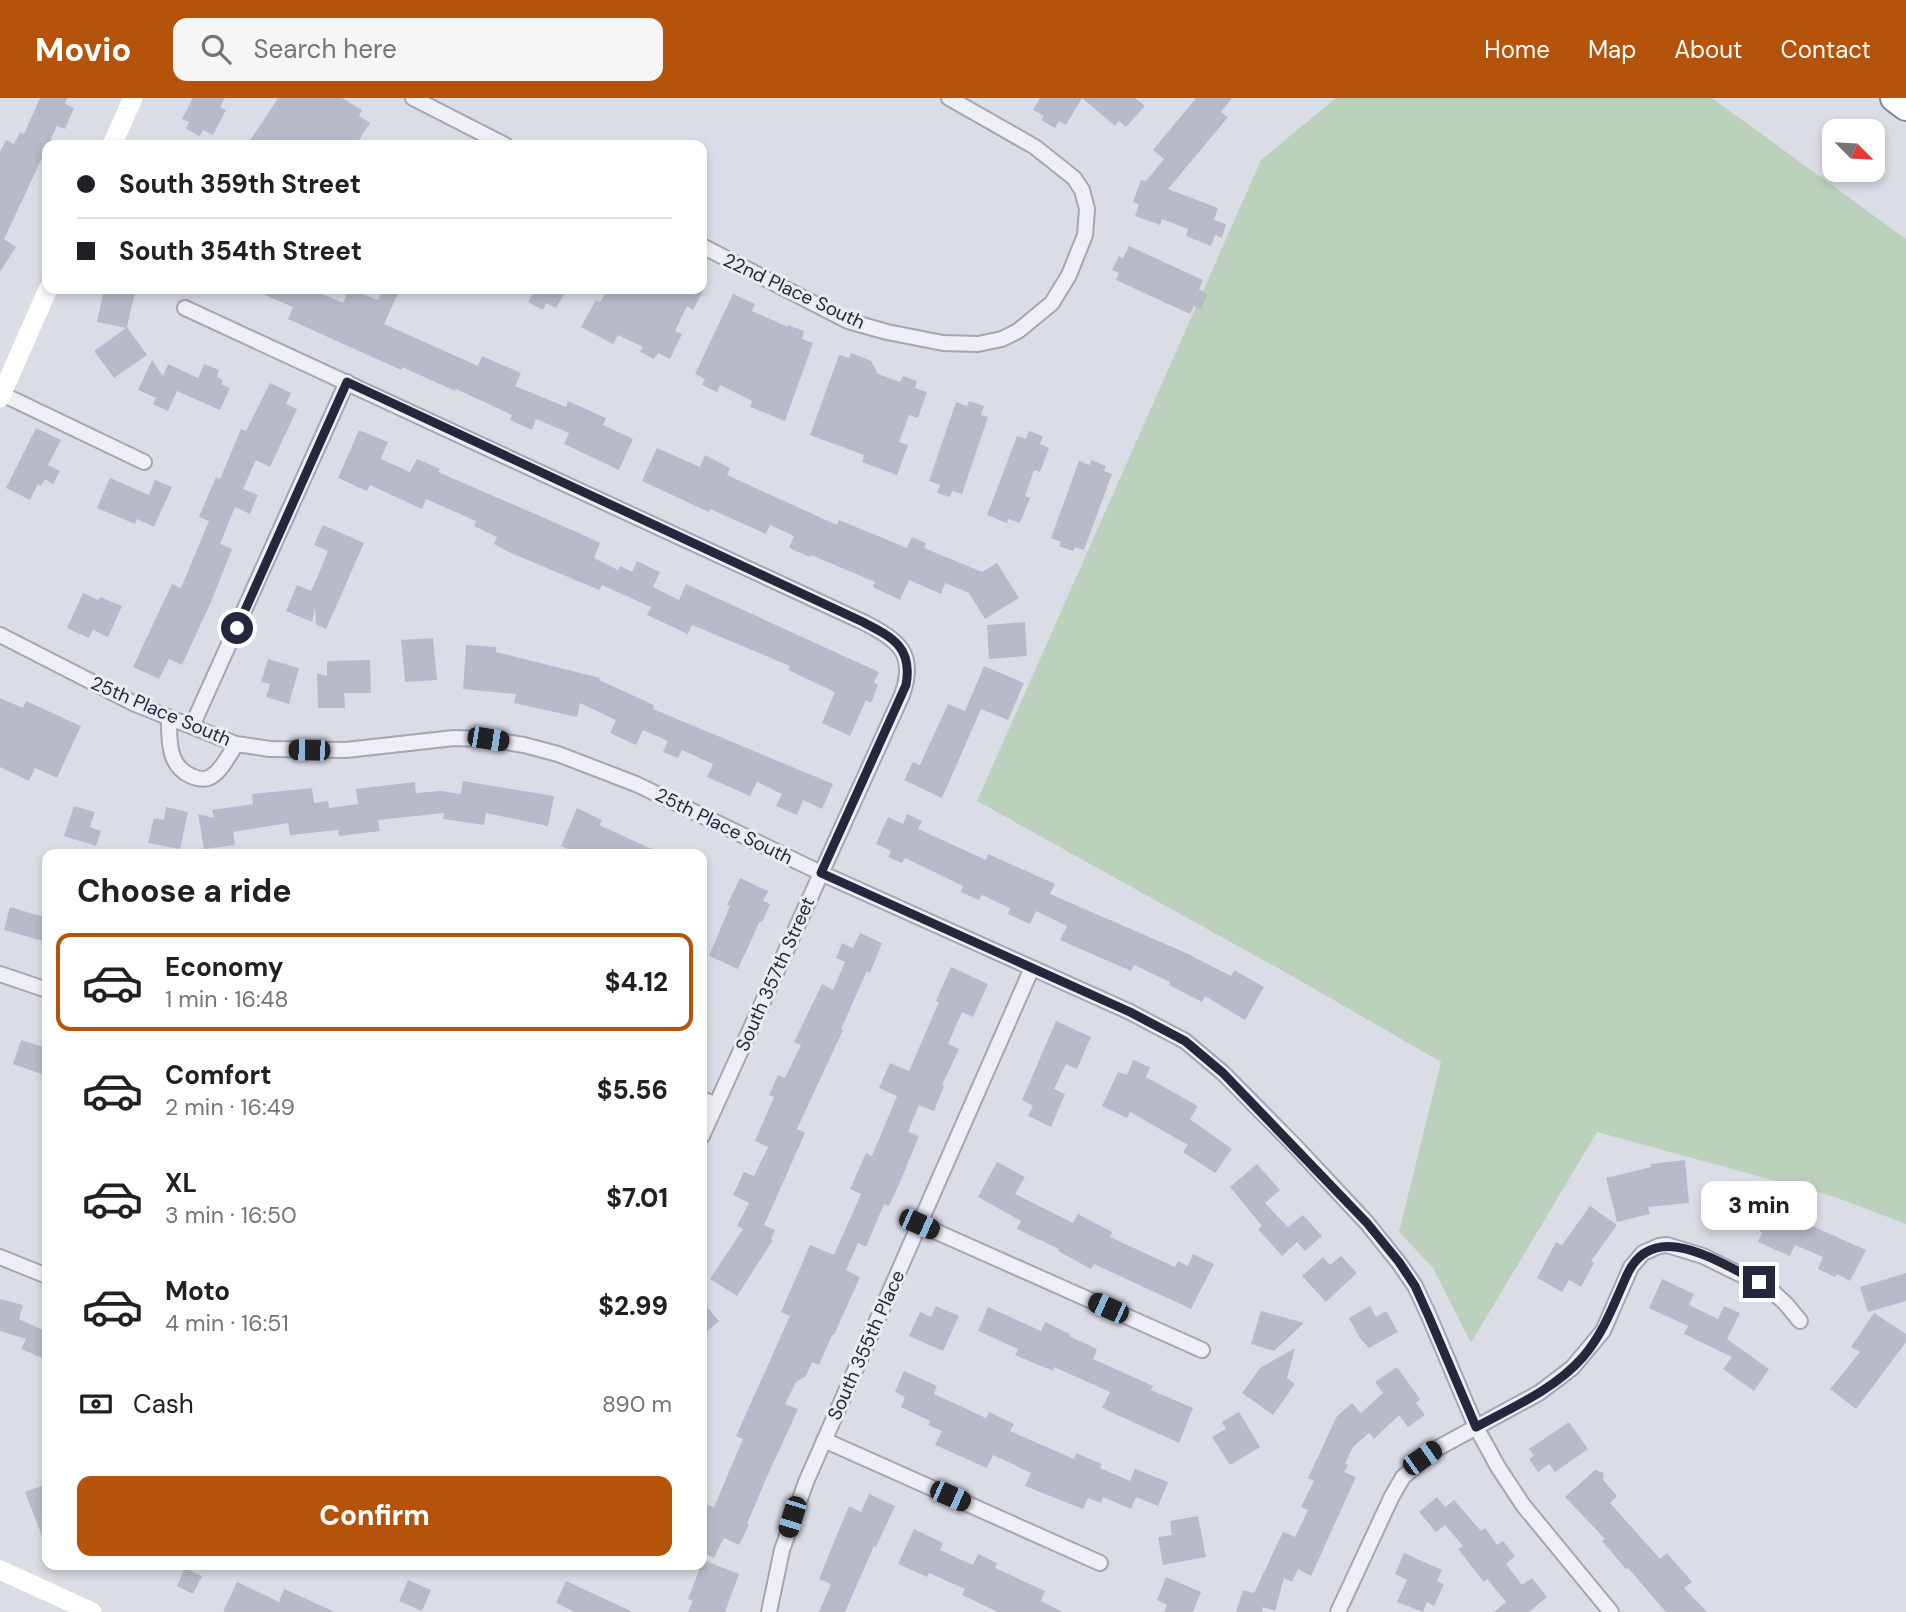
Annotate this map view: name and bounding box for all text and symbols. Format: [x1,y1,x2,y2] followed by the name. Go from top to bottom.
[173,18,663,81] search box
[35,28,131,71] text: Movio
[197,30,235,68] icon: search
[253,32,397,66] text: Search here
[1484,34,1550,65] text: Home
[1588,34,1636,65] text: Map
[1674,34,1743,65] text: About
[1781,34,1871,65] text: Contact
[1822,119,1885,182] north arrow
[1822,119,1885,182] map controls
[119,167,361,201] text: South 359th Street
[119,234,362,268] text: South 354th Street
[719,247,869,335] street label: 22nd Place South
[221,612,253,644] route start
[87,670,235,752] street label: 25th Place South
[466,725,511,753] car
[288,739,331,761] car
[651,782,797,870] street label: 25th Place South
[77,870,292,912] text: Choose a ride
[730,893,820,1055] street label: South 357th Street
[165,950,283,984] text: Economy
[81,951,144,1014] icon: car
[605,965,668,999] text: $4.12
[165,984,289,1014] text: 1 min · 16:48
[165,1058,271,1092] text: Comfort
[81,1059,144,1122] icon: car
[597,1073,668,1107] text: $5.56
[165,1092,295,1122] text: 2 min · 16:49
[165,1166,197,1200] text: XL
[81,1167,144,1230] icon: car
[1701,1180,1817,1230] callout: 3 min
[606,1181,668,1215] text: $7.01
[1728,1190,1790,1220] text: 3 min
[165,1200,297,1230] text: 3 min · 16:50
[896,1206,943,1242] car
[822,1266,910,1424] street label: South 355th Place
[1743,1266,1775,1298] route end
[165,1274,230,1308] text: Moto
[81,1275,144,1338] icon: car
[598,1289,668,1323] text: $2.99
[1085,1290,1132,1326] car
[165,1308,289,1338] text: 4 min · 16:51
[77,1385,115,1423] icon: cash
[133,1387,194,1421] text: Cash
[602,1389,672,1419] text: 890 m
[1399,1437,1446,1479] car
[77,1476,672,1556] button: Confirm
[927,1478,974,1514] car
[776,1494,809,1540] car

